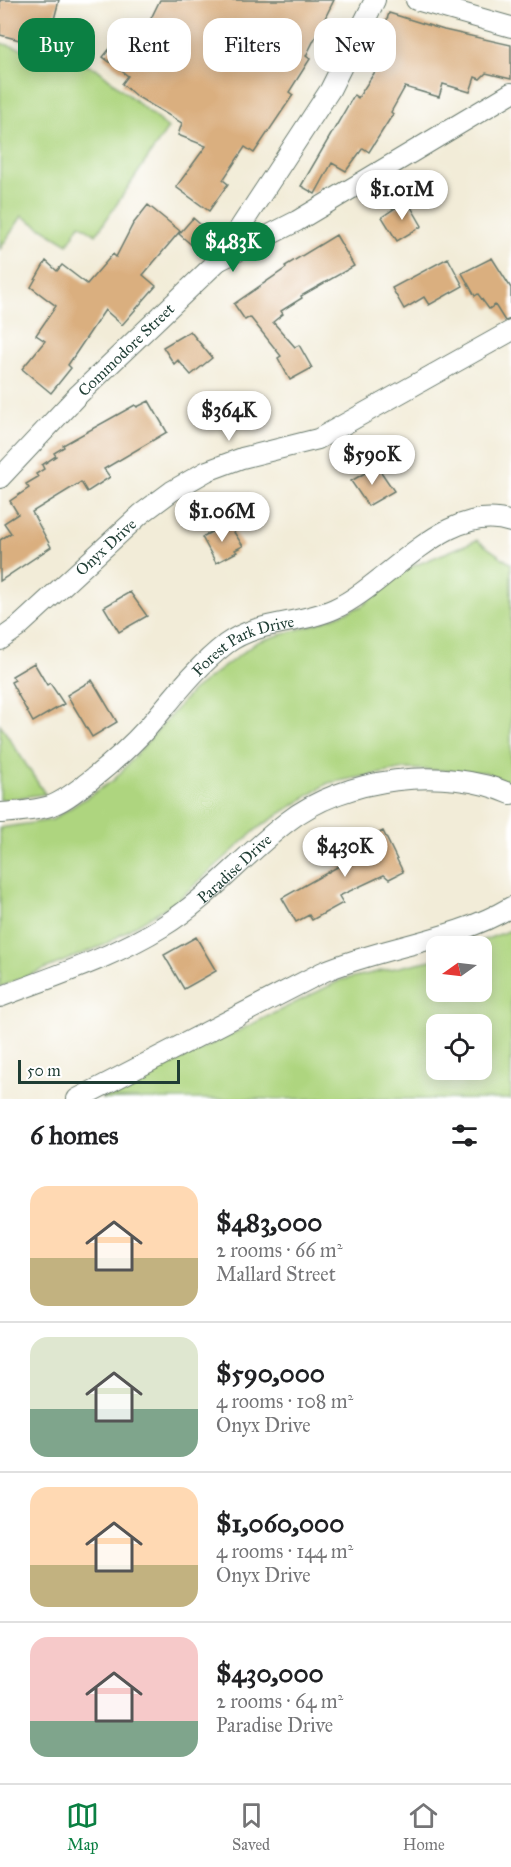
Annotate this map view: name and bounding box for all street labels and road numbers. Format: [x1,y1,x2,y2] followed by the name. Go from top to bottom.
[74,299,178,400] street label: Commodore Street
[72,514,140,580] street label: Onyx Drive
[188,612,296,680] street label: Forest Park Drive
[194,830,276,907] street label: Paradise Drive

